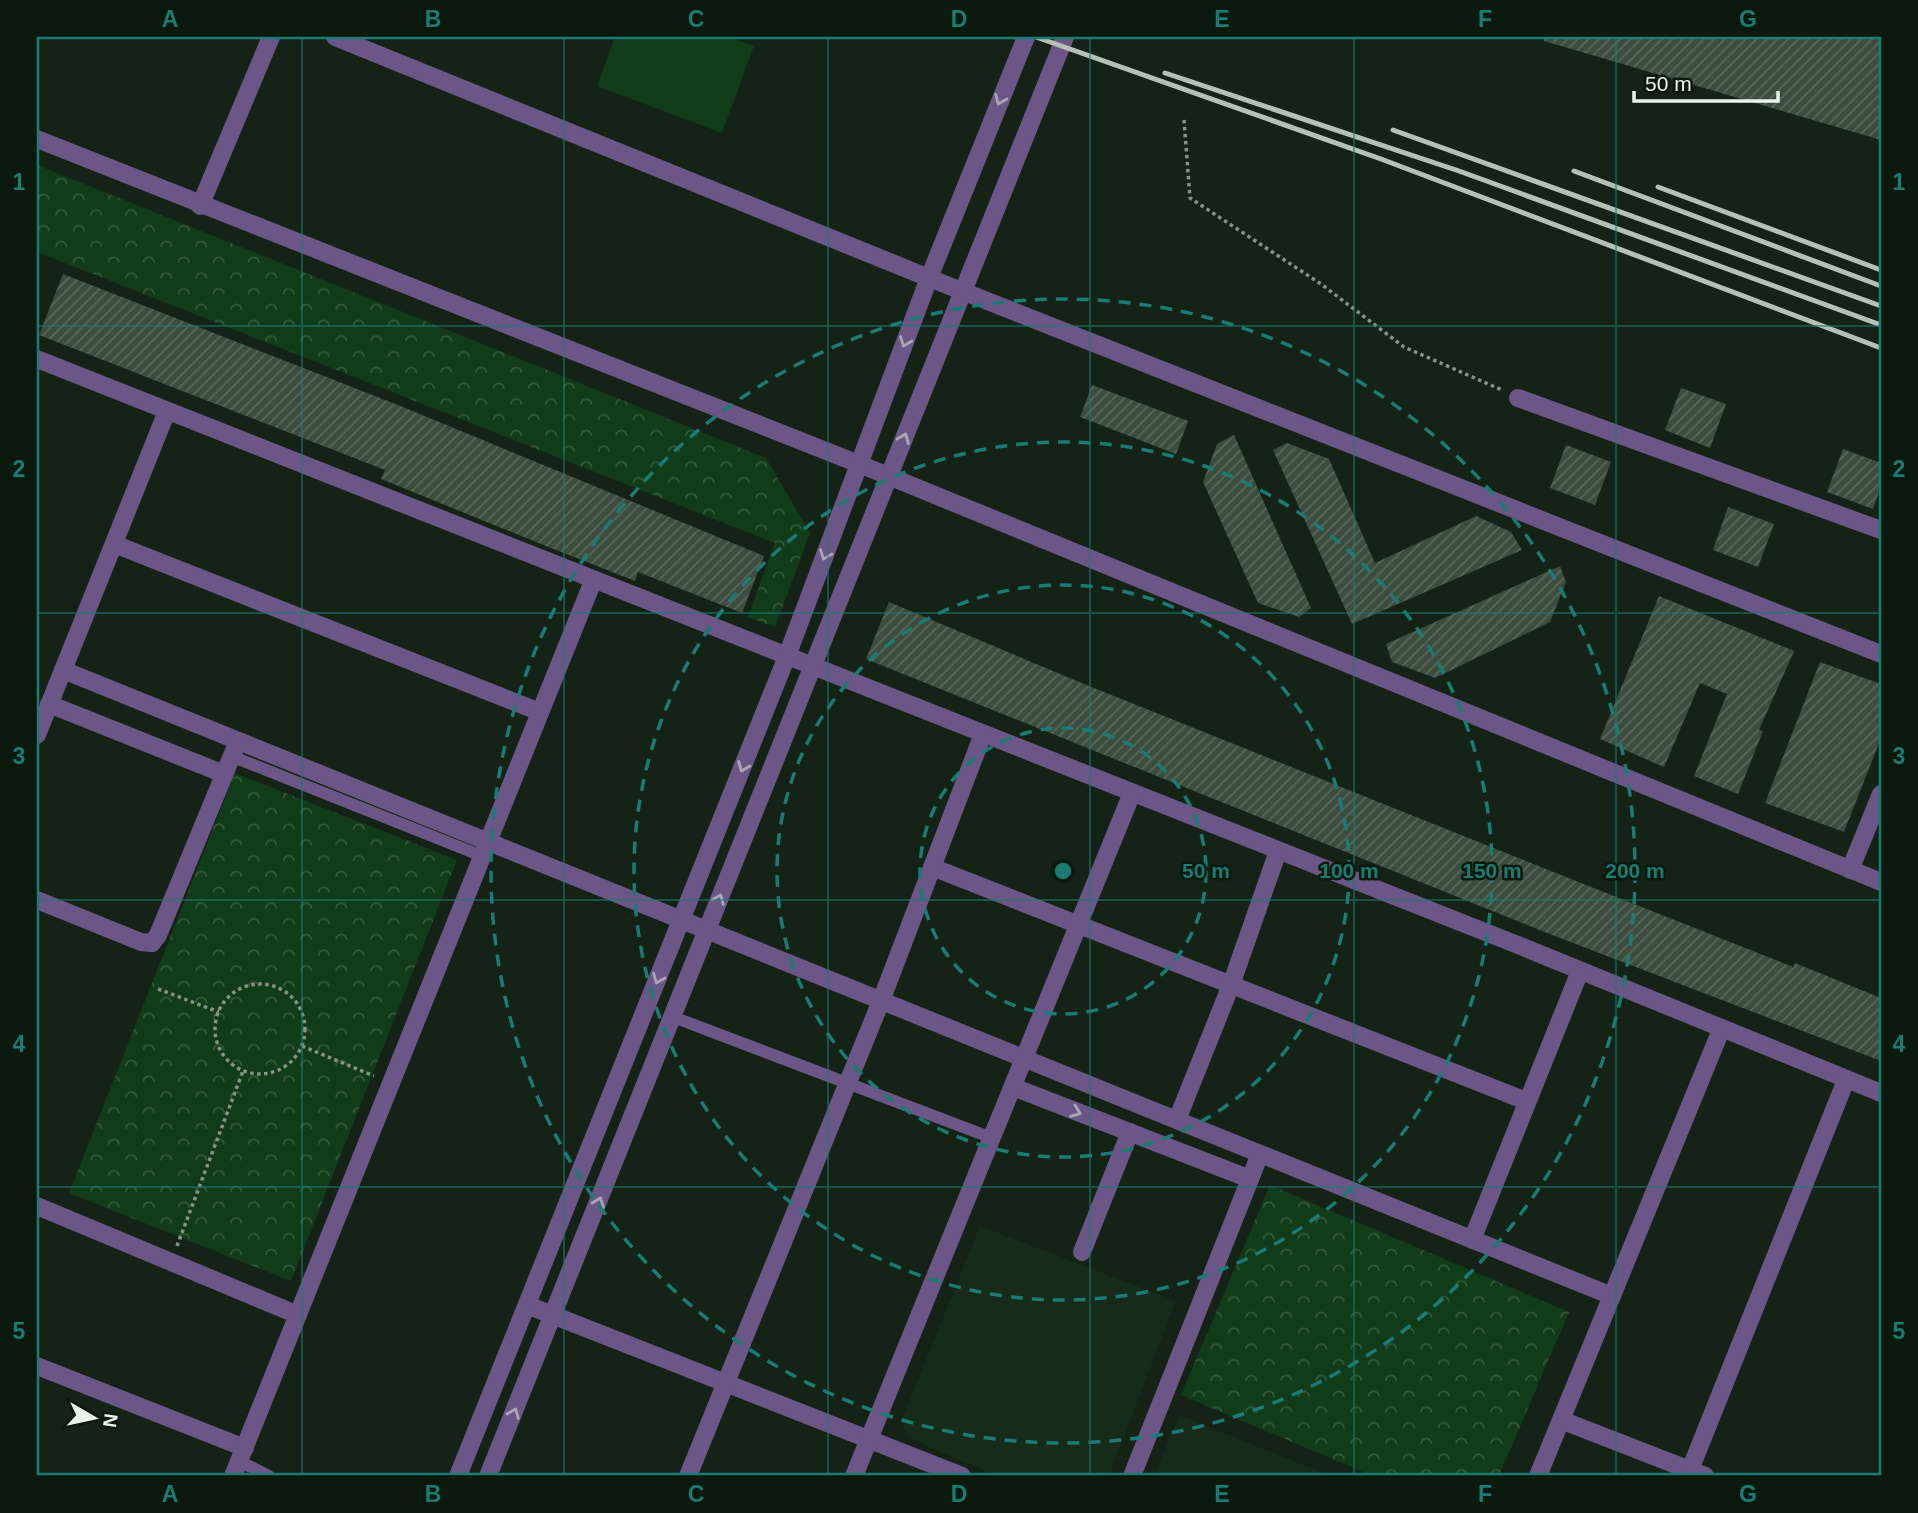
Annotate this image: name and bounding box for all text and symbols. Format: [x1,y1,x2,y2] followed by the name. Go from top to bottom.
[162,6,178,32] text: A
[425,6,441,32] text: B
[688,6,704,32] text: C
[951,6,967,32] text: D
[1214,6,1230,32] text: E
[1478,6,1492,32] text: F
[1739,6,1757,32] text: G
[1634,60,1778,104] scale bar
[1645,72,1692,95] text: 50 m
[995,94,1009,106] one-way arrow
[13,169,26,195] text: 1
[1893,169,1906,195] text: 1
[900,336,914,348] one-way arrow
[896,433,910,445] one-way arrow
[13,456,25,482] text: 2
[1893,456,1905,482] text: 2
[819,549,833,561] one-way arrow
[13,743,25,769] text: 3
[1893,743,1905,769] text: 3
[737,761,751,773] one-way arrow
[1051,859,1075,883] centre of rings
[1182,859,1230,882] text: 50 m
[1319,859,1379,882] text: 100 m
[1462,859,1522,882] text: 150 m
[1605,859,1665,882] text: 200 m
[711,894,725,907] one-way arrow
[653,972,667,984] one-way arrow
[13,1031,26,1057] text: 4
[1893,1031,1906,1057] text: 4
[1070,1103,1082,1117] one-way arrow
[590,1197,604,1209] one-way arrow
[13,1318,26,1344] text: 5
[1893,1318,1906,1344] text: 5
[60,1384,130,1454] north arrow
[505,1408,519,1420] one-way arrow
[99,1412,122,1429] text: N
[162,1481,178,1507] text: A
[425,1481,441,1507] text: B
[688,1481,704,1507] text: C
[951,1481,967,1507] text: D
[1214,1481,1230,1507] text: E
[1478,1481,1492,1507] text: F
[1739,1481,1757,1507] text: G

